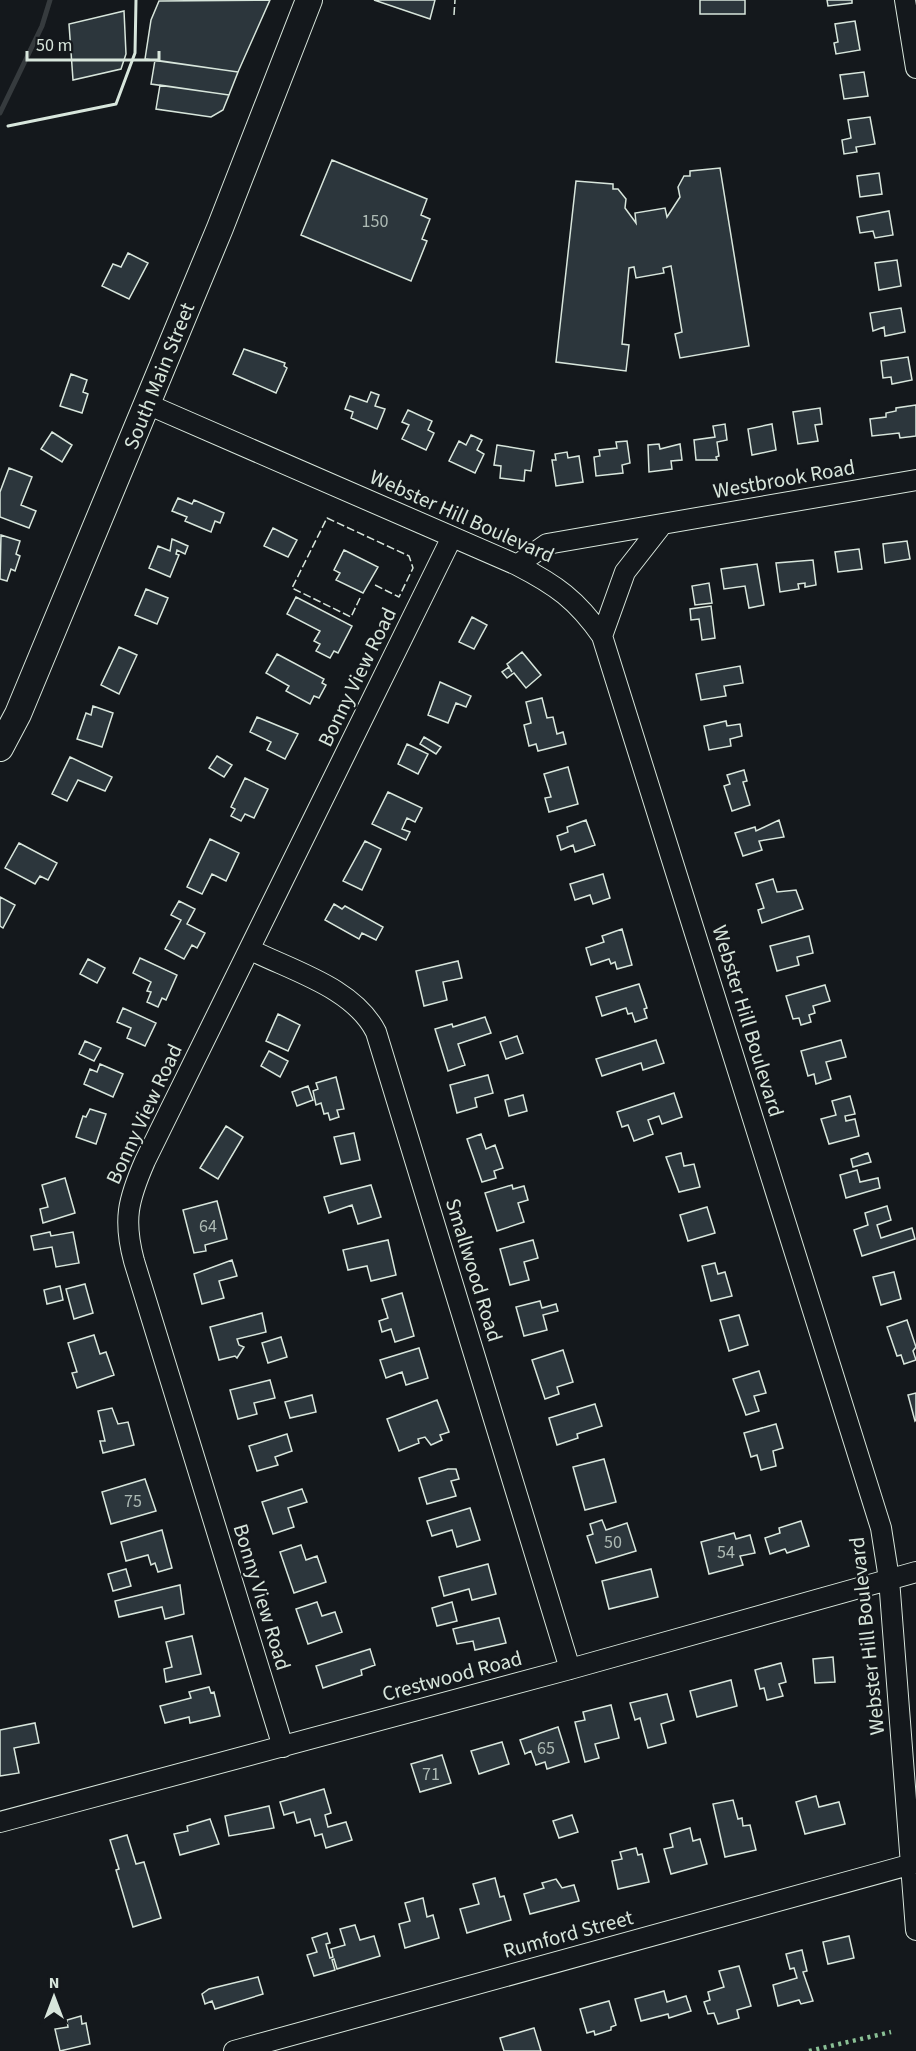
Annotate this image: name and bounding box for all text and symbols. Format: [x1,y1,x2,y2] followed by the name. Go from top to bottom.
[27,24,159,62] scale bar
[36,33,72,58] text: 50 m
[362,209,388,234] house number: 150
[116,298,202,454] street label: South Main Street
[711,452,857,506] street label: Westbrook Road
[365,462,559,570] street label: Webster Hill Boulevard
[310,602,404,752] street label: Bonny View Road
[705,921,791,1121] street label: Webster Hill Boulevard
[98,1039,190,1189] street label: Bonny View Road
[438,1195,510,1345] street label: Smallwood Road
[199,1214,217,1239] house number: 64
[124,1489,142,1514] house number: 75
[225,1520,299,1674] street label: Bonny View Road
[604,1530,622,1555] house number: 50
[842,1535,892,1737] street label: Webster Hill Boulevard
[717,1540,735,1565] house number: 54
[379,1643,525,1709] street label: Crestwood Road
[537,1736,555,1761] house number: 65
[422,1762,440,1787] house number: 71
[500,1902,636,1966] street label: Rumford Street
[24,1967,84,2027] north arrow
[49,1972,59,1994] text: N

